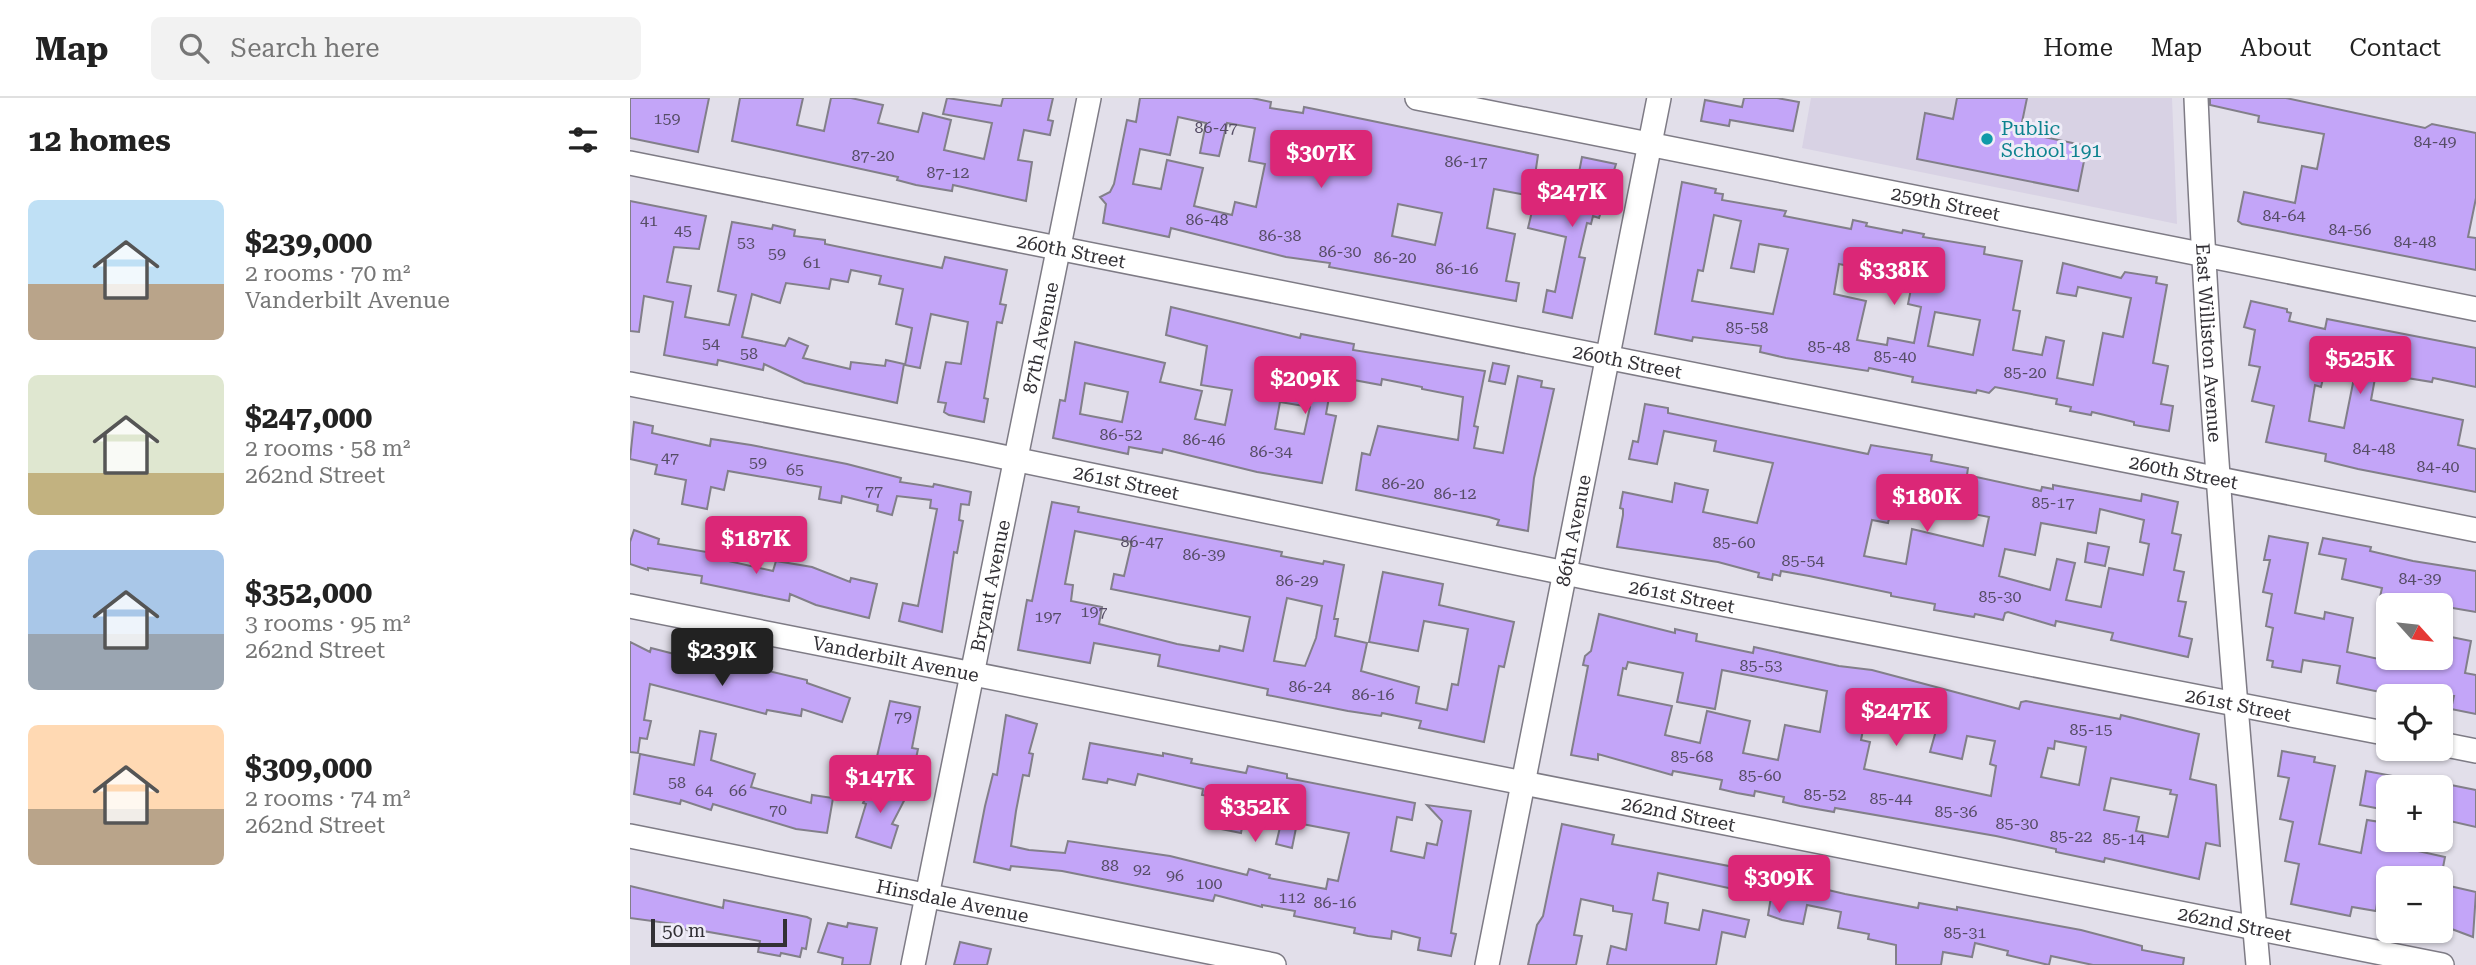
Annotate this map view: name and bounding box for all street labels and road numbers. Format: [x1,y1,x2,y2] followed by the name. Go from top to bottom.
[1889,181,2002,225] street label: 259th Street
[1015,229,1128,273] street label: 260th Street
[2192,242,2227,443] street label: East Williston Avenue
[1018,280,1063,396] street label: 87th Avenue
[1571,339,1684,383] street label: 260th Street
[2127,450,2240,494] street label: 260th Street
[1071,460,1181,504] street label: 261st Street
[1551,473,1596,588] street label: 86th Avenue
[965,518,1015,654] street label: Bryant Avenue
[1627,575,1737,618] street label: 261st Street
[811,631,981,686] street label: Vanderbilt Avenue
[2183,683,2293,726] street label: 261st Street
[1620,791,1738,836] street label: 262nd Street
[874,874,1031,927] street label: Hinsdale Avenue
[2176,901,2294,946] street label: 262nd Street

